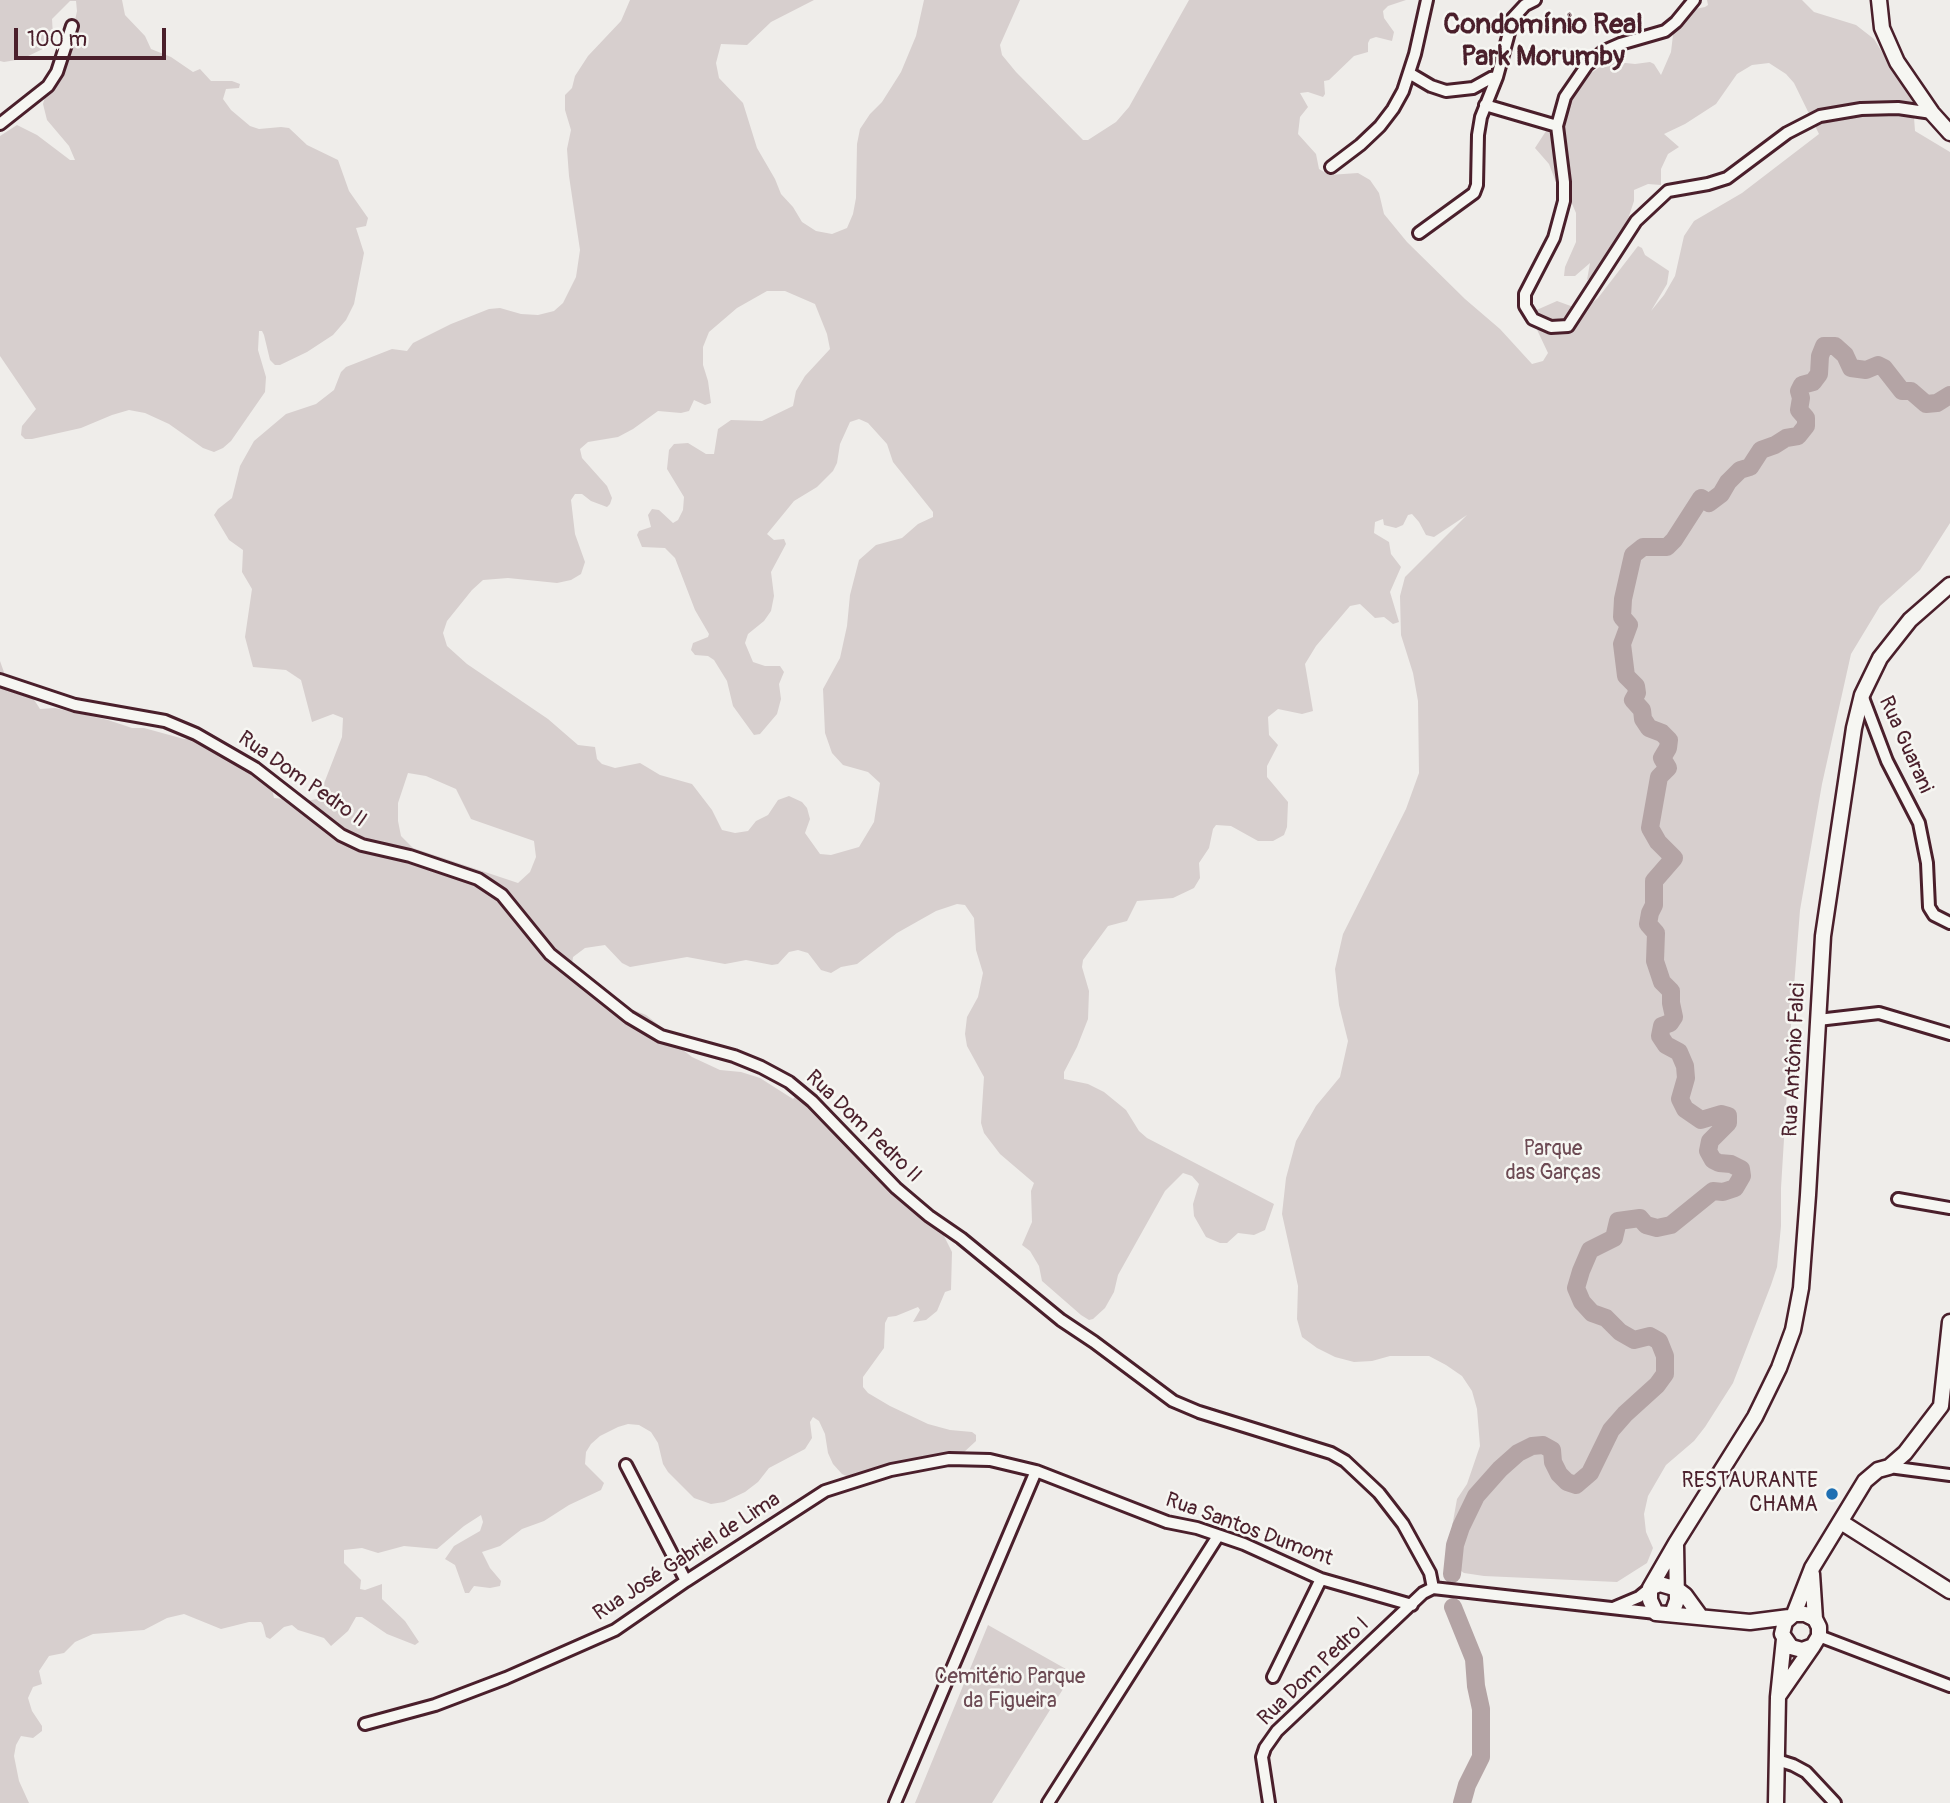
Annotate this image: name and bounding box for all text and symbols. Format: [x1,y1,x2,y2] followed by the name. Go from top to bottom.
[1443,9,1643,75] district label: Condomínio Real Park Morumby
[18,14,170,58] scale bar
[27,26,87,53] text: 100 m
[1872,693,1938,797] street label: Rua Guarani
[233,726,371,834] street label: Rua Dom Pedro II
[1778,982,1812,1138] street label: Rua Antônio Falci
[800,1065,926,1189] street label: Rua Dom Pedro II
[1505,1137,1601,1187] park label: Parque das Garças
[1682,1469,1818,1519] place label: RESTAURANTE CHAMA
[1824,1486,1840,1502] marker: RESTAURANTE CHAMA
[589,1487,785,1627] street label: Rua José Gabriel de Lima
[1162,1488,1336,1572] street label: Rua Santos Dumont
[1253,1613,1375,1731] street label: Rua Dom Pedro I
[935,1665,1085,1715] park label: Cemitério Parque da Figueira

